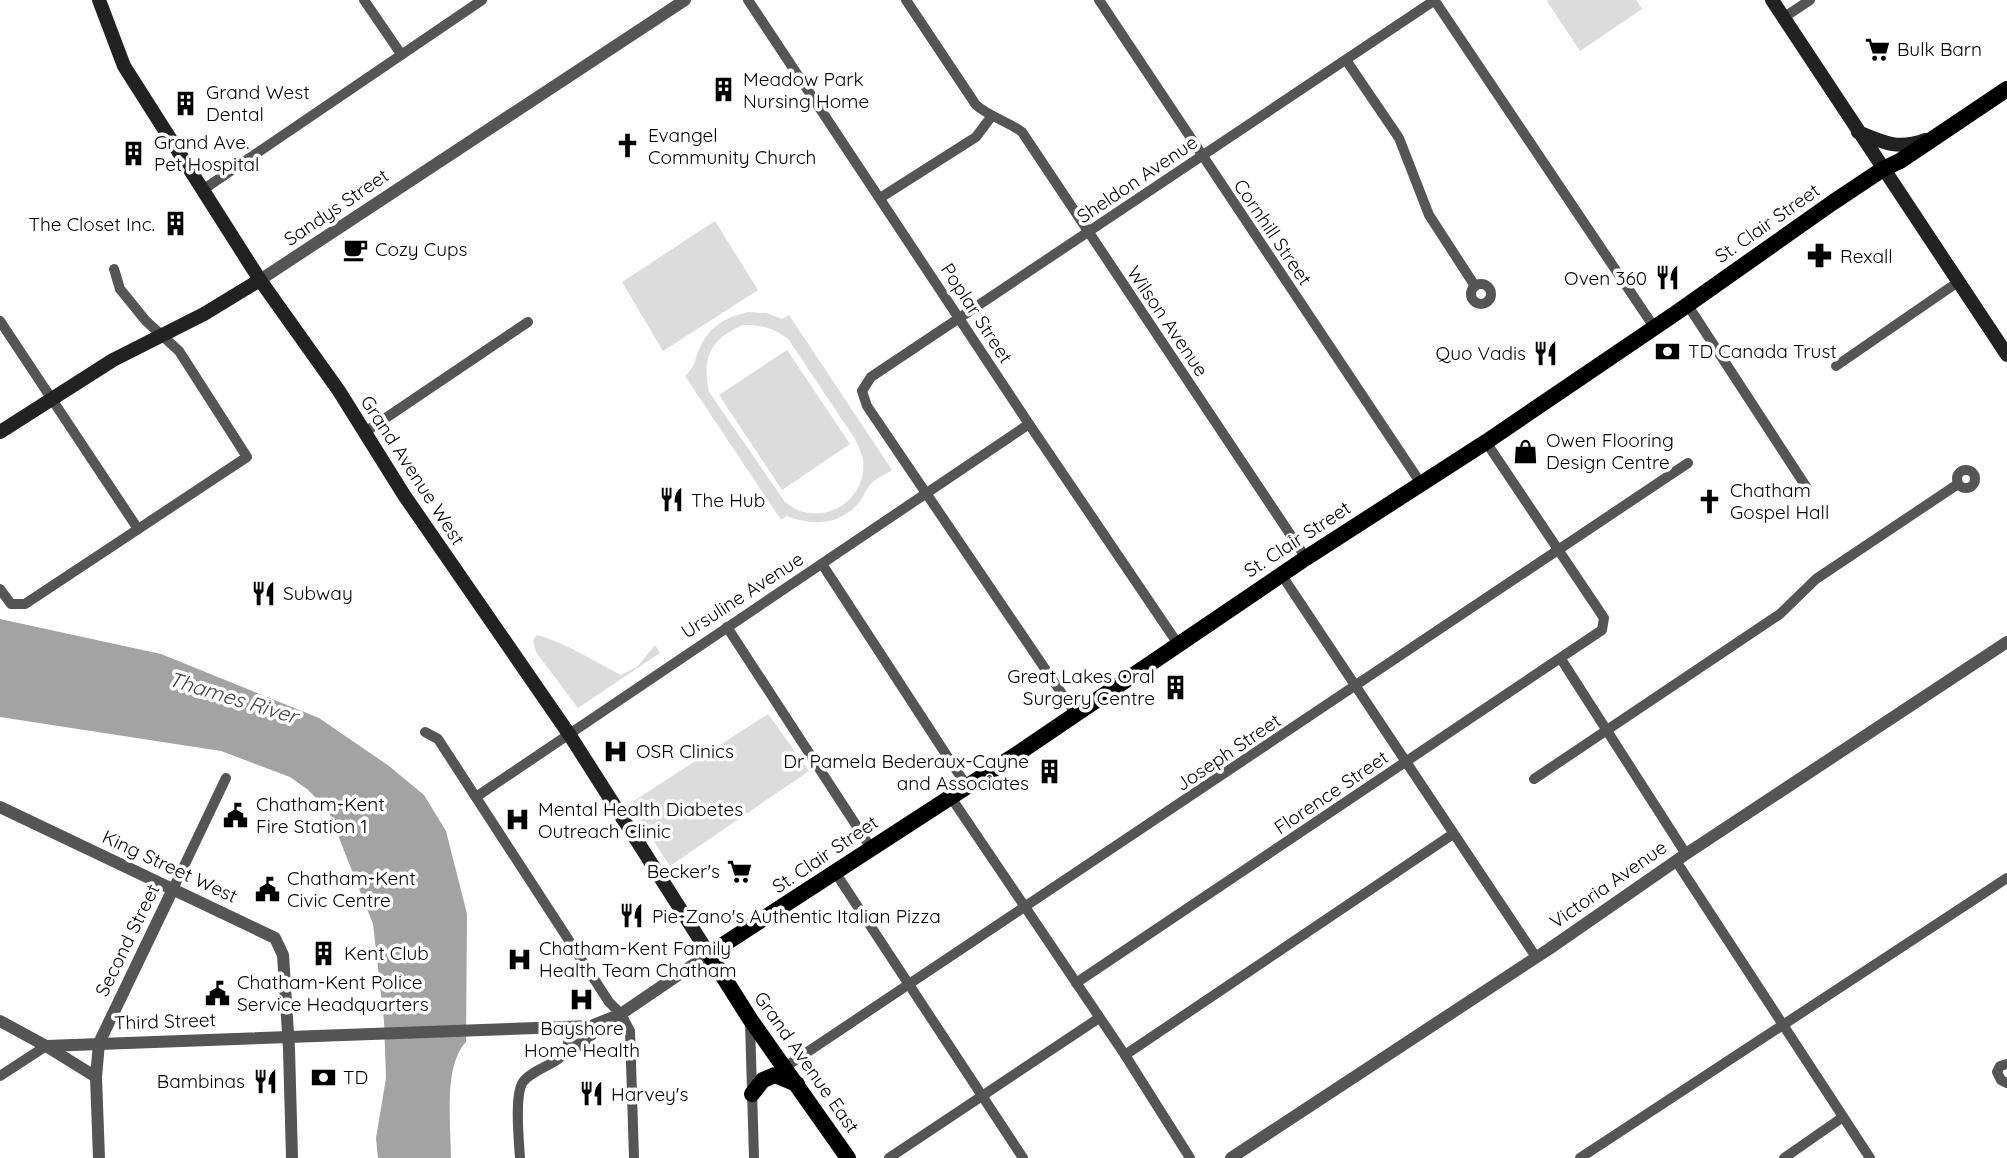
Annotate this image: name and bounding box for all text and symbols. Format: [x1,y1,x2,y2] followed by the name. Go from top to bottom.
[1863,35,1891,63] supermarket icon: Bulk Barn
[1897,37,1982,61] place label: Bulk Barn
[743,67,869,113] place label: Meadow Park Nursing Home
[709,76,737,104] building icon: Meadow Park Nursing Home
[206,80,310,126] place label: Grand West Dental
[172,89,200,117] building icon: Grand West Dental
[648,123,816,169] place label: Evangel Community Church
[154,130,259,176] place label: Grand Ave. Pet Hospital
[1072,130,1202,228] street label: Sheldon Avenue
[614,132,642,160] church icon: Evangel Community Church
[120,139,148,167] building icon: Grand Ave. Pet Hospital
[279,163,393,251] street label: Sandys Street
[1229,174,1317,290] street label: Cornhill Street
[1710,178,1824,268] street label: St. Clair Street
[161,210,189,238] building icon: The Closet Inc.
[28,212,155,236] place label: The Closet Inc.
[341,235,369,263] cafe icon: Cozy Cups
[375,237,468,261] place label: Cozy Cups
[1806,242,1834,270] pharmacy icon: Rexall
[1840,244,1893,268] place label: Rexall
[936,258,1018,368] street label: Poplar Street
[1122,261,1214,381] street label: Wilson Avenue
[1653,264,1681,292] restaurant icon: Oven 360
[1564,266,1647,290] place label: Oven 360
[1654,337,1682,365] bank icon: TD Canada Trust
[1532,339,1560,367] restaurant icon: Quo Vadis
[1688,339,1837,363] place label: TD Canada Trust
[1435,341,1526,365] place label: Quo Vadis
[356,391,470,549] street label: Grand Avenue West
[1546,428,1674,474] place label: Owen Flooring Design Centre
[1512,437,1540,465] shop icon: Owen Flooring Design Centre
[1730,478,1829,524] place label: Chatham Gospel Hall
[657,486,685,514] restaurant icon: The Hub
[1696,487,1724,515] church icon: Chatham Gospel Hall
[691,488,765,512] place label: The Hub
[1239,496,1355,582] street label: St. Clair Street
[676,547,808,643] street label: Ursuline Avenue
[249,579,277,607] restaurant icon: Subway
[283,581,353,605] place label: Subway
[1007,664,1155,710] place label: Great Lakes Oral Surgery Centre
[166,665,304,730] water label: Thames River
[1161,673,1189,701] building icon: Great Lakes Oral Surgery Centre
[1171,708,1285,796] street label: Joseph Street
[602,737,630,765] hospital icon: OSR Clinics
[636,739,734,763] place label: OSR Clinics
[1269,745,1393,839] street label: Florence Street
[783,749,1029,795] place label: Dr Pamela Bederaux-Cayne and Associates
[1035,758,1063,786] building icon: Dr Pamela Bederaux-Cayne and Associates
[256,792,385,838] place label: Chatham-Kent Fire Station 1
[538,797,743,843] place label: Mental Health Diabetes Outreach Clinic
[222,801,250,829] public building icon: Chatham-Kent Fire Station 1
[504,806,532,834] hospital icon: Mental Health Diabetes Outreach Clinic
[767,810,883,898] street label: St. Clair Street
[99,824,241,908] street label: King Street West
[1545,835,1671,933] street label: Victoria Avenue
[726,857,754,885] supermarket icon: Becker's
[647,859,720,883] place label: Becker's
[287,866,416,912] place label: Chatham-Kent Civic Centre
[253,875,281,903] public building icon: Chatham-Kent Civic Centre
[89,880,165,1000] street label: Second Street
[618,902,646,930] restaurant icon: Pie-Zano's Authentic Italian Pizza
[652,904,941,928] place label: Pie-Zano's Authentic Italian Pizza
[539,936,737,982] place label: Chatham-Kent Family Health Team Chatham
[310,939,338,967] building icon: Kent Club
[344,941,429,965] place label: Kent Club
[505,945,533,973] hospital icon: Chatham-Kent Family Health Team Chatham
[237,970,429,1016] place label: Chatham-Kent Police Service Headquarters
[203,979,231,1007] public building icon: Chatham-Kent Police Service Headquarters
[568,986,596,1014] hospital icon: Bayshore Home Health
[749,987,865,1137] street label: Grand Avenue East
[114,1007,216,1035] street label: Third Street
[524,1016,640,1062] place label: Bayshore Home Health
[309,1063,337,1091] bank icon: TD
[343,1065,368,1089] place label: TD
[251,1067,279,1095] restaurant icon: Bambinas
[157,1069,245,1093] place label: Bambinas
[577,1080,605,1108] restaurant icon: Harvey's
[611,1082,689,1106] place label: Harvey's

